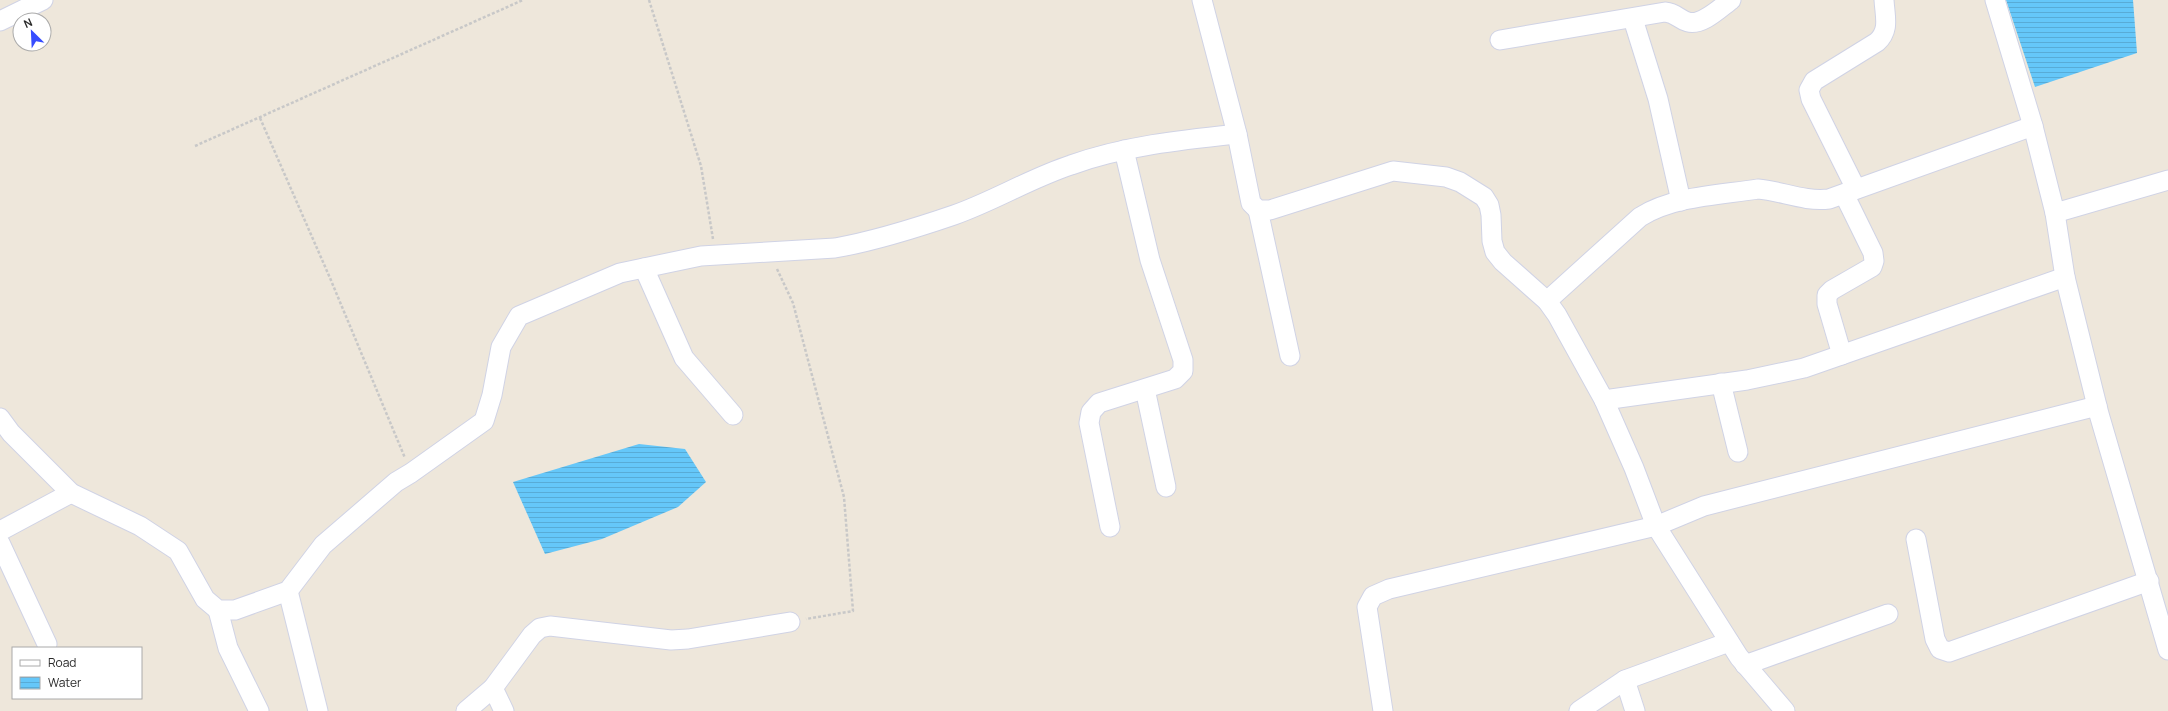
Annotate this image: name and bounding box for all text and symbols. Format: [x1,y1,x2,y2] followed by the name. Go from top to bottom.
[12,12,52,52] north arrow
[21,14,34,31] text: N
[12,647,142,699] legend
[48,654,76,671] text: Road
[48,674,82,691] text: Water

